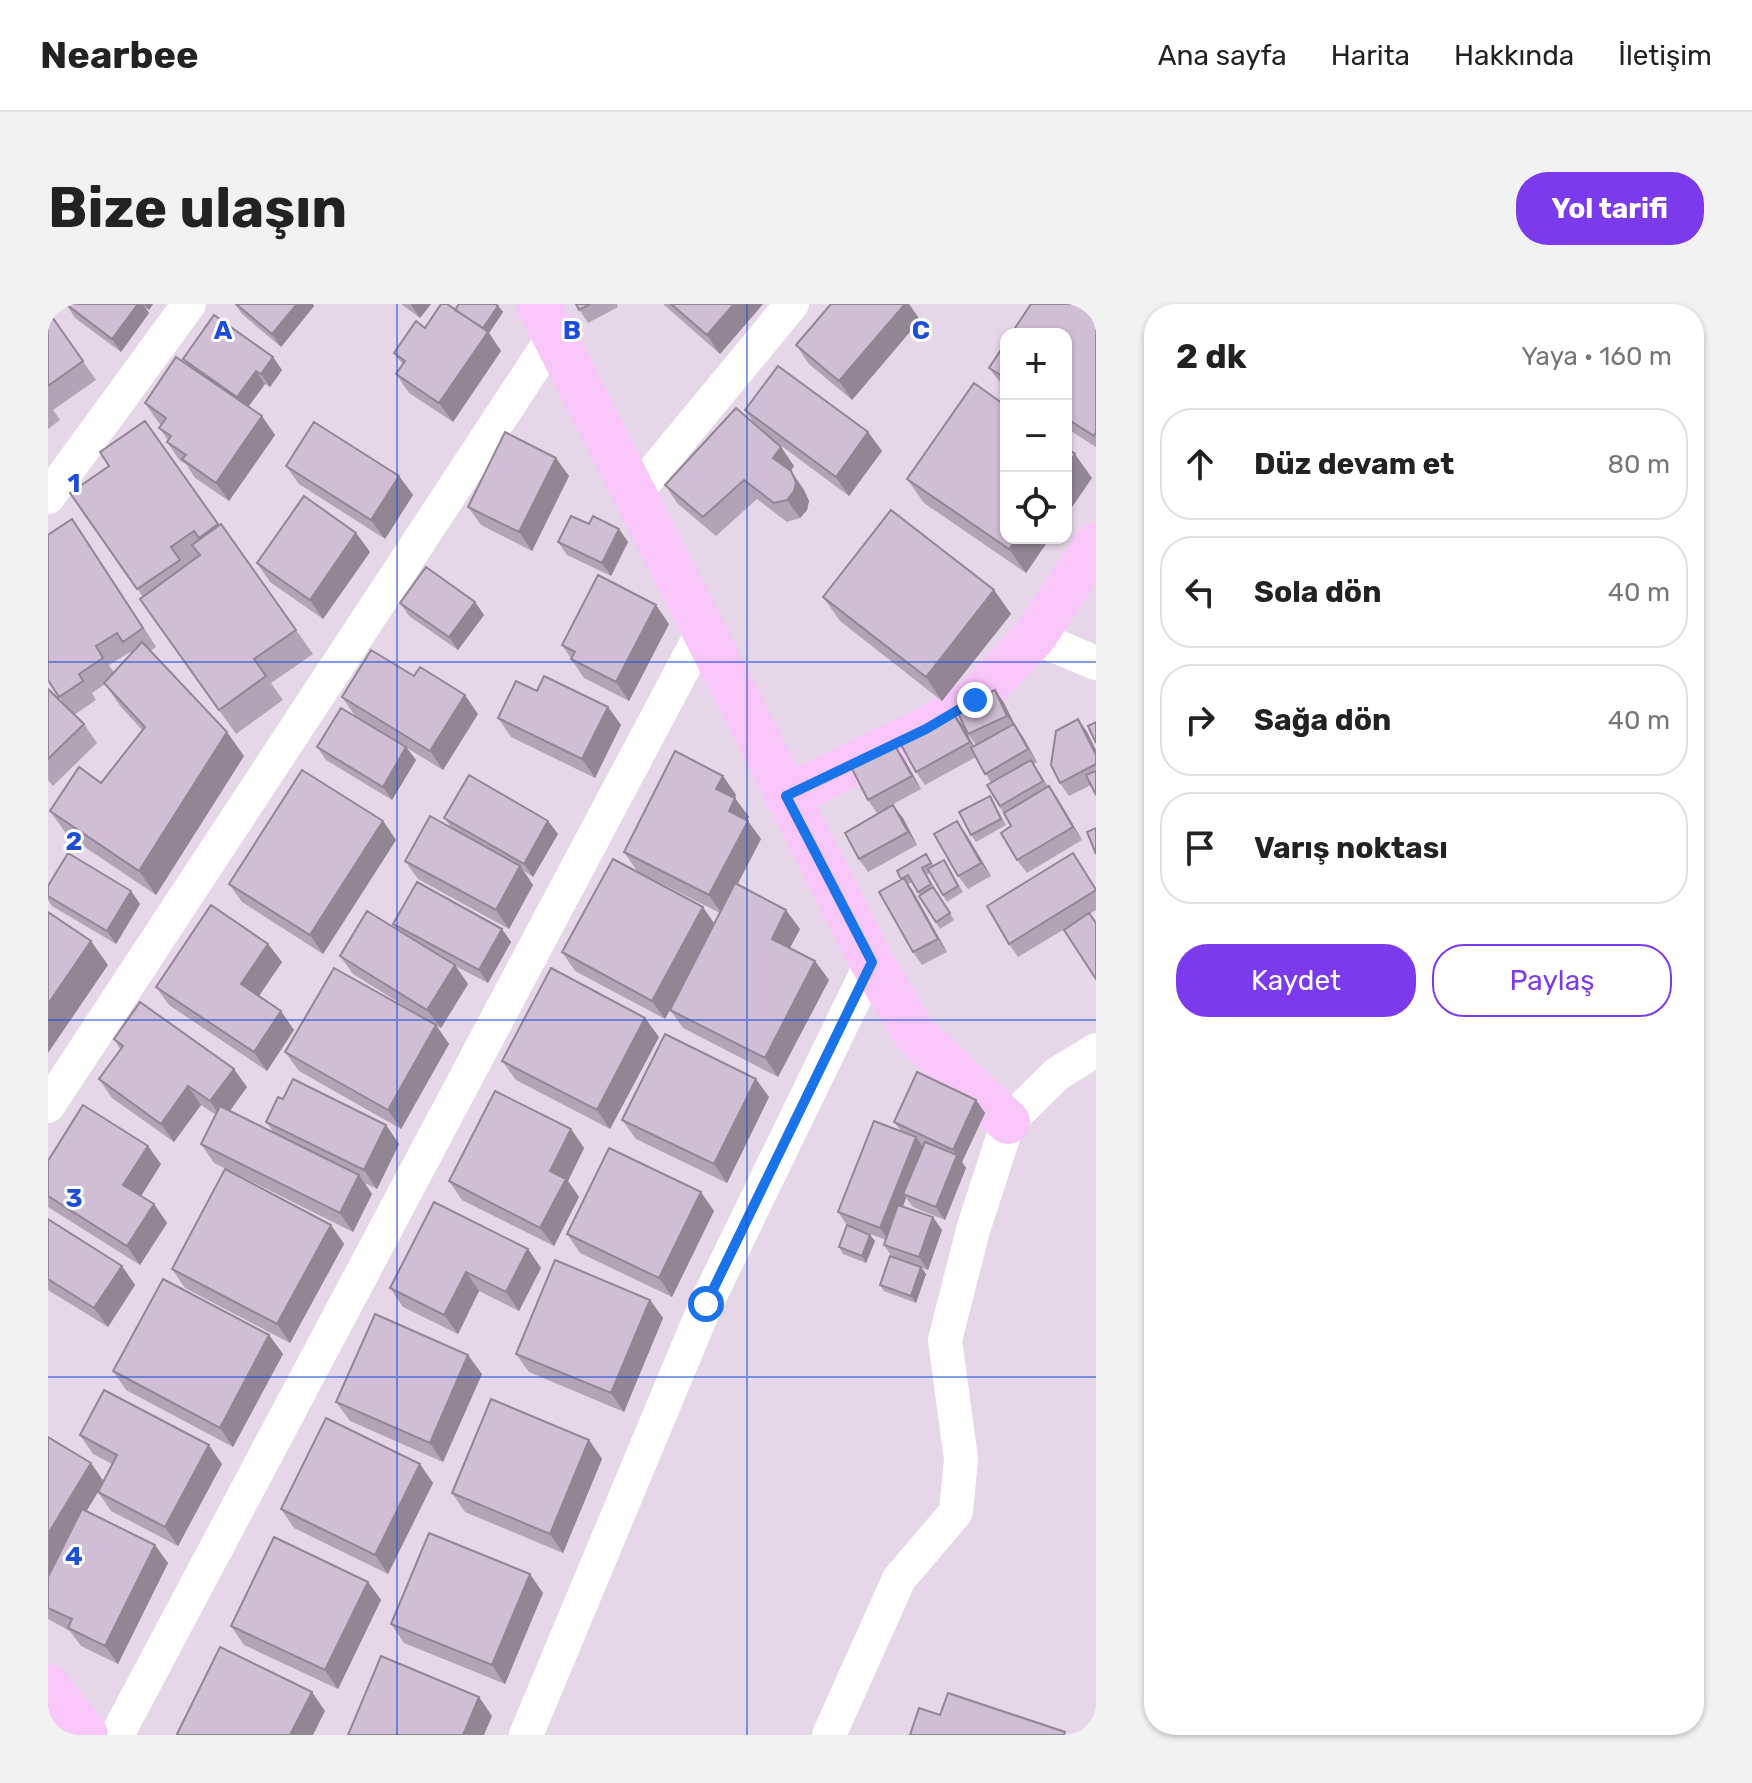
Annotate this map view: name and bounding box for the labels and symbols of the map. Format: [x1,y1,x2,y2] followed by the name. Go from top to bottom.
[214,315,233,346] text: A
[563,315,581,346] text: B
[912,315,930,346] text: C
[68,468,80,499] text: 1
[957,682,993,718] route end
[66,826,82,857] text: 2
[65,1183,83,1214] text: 3
[688,1286,724,1322] route start
[65,1541,83,1572] text: 4

